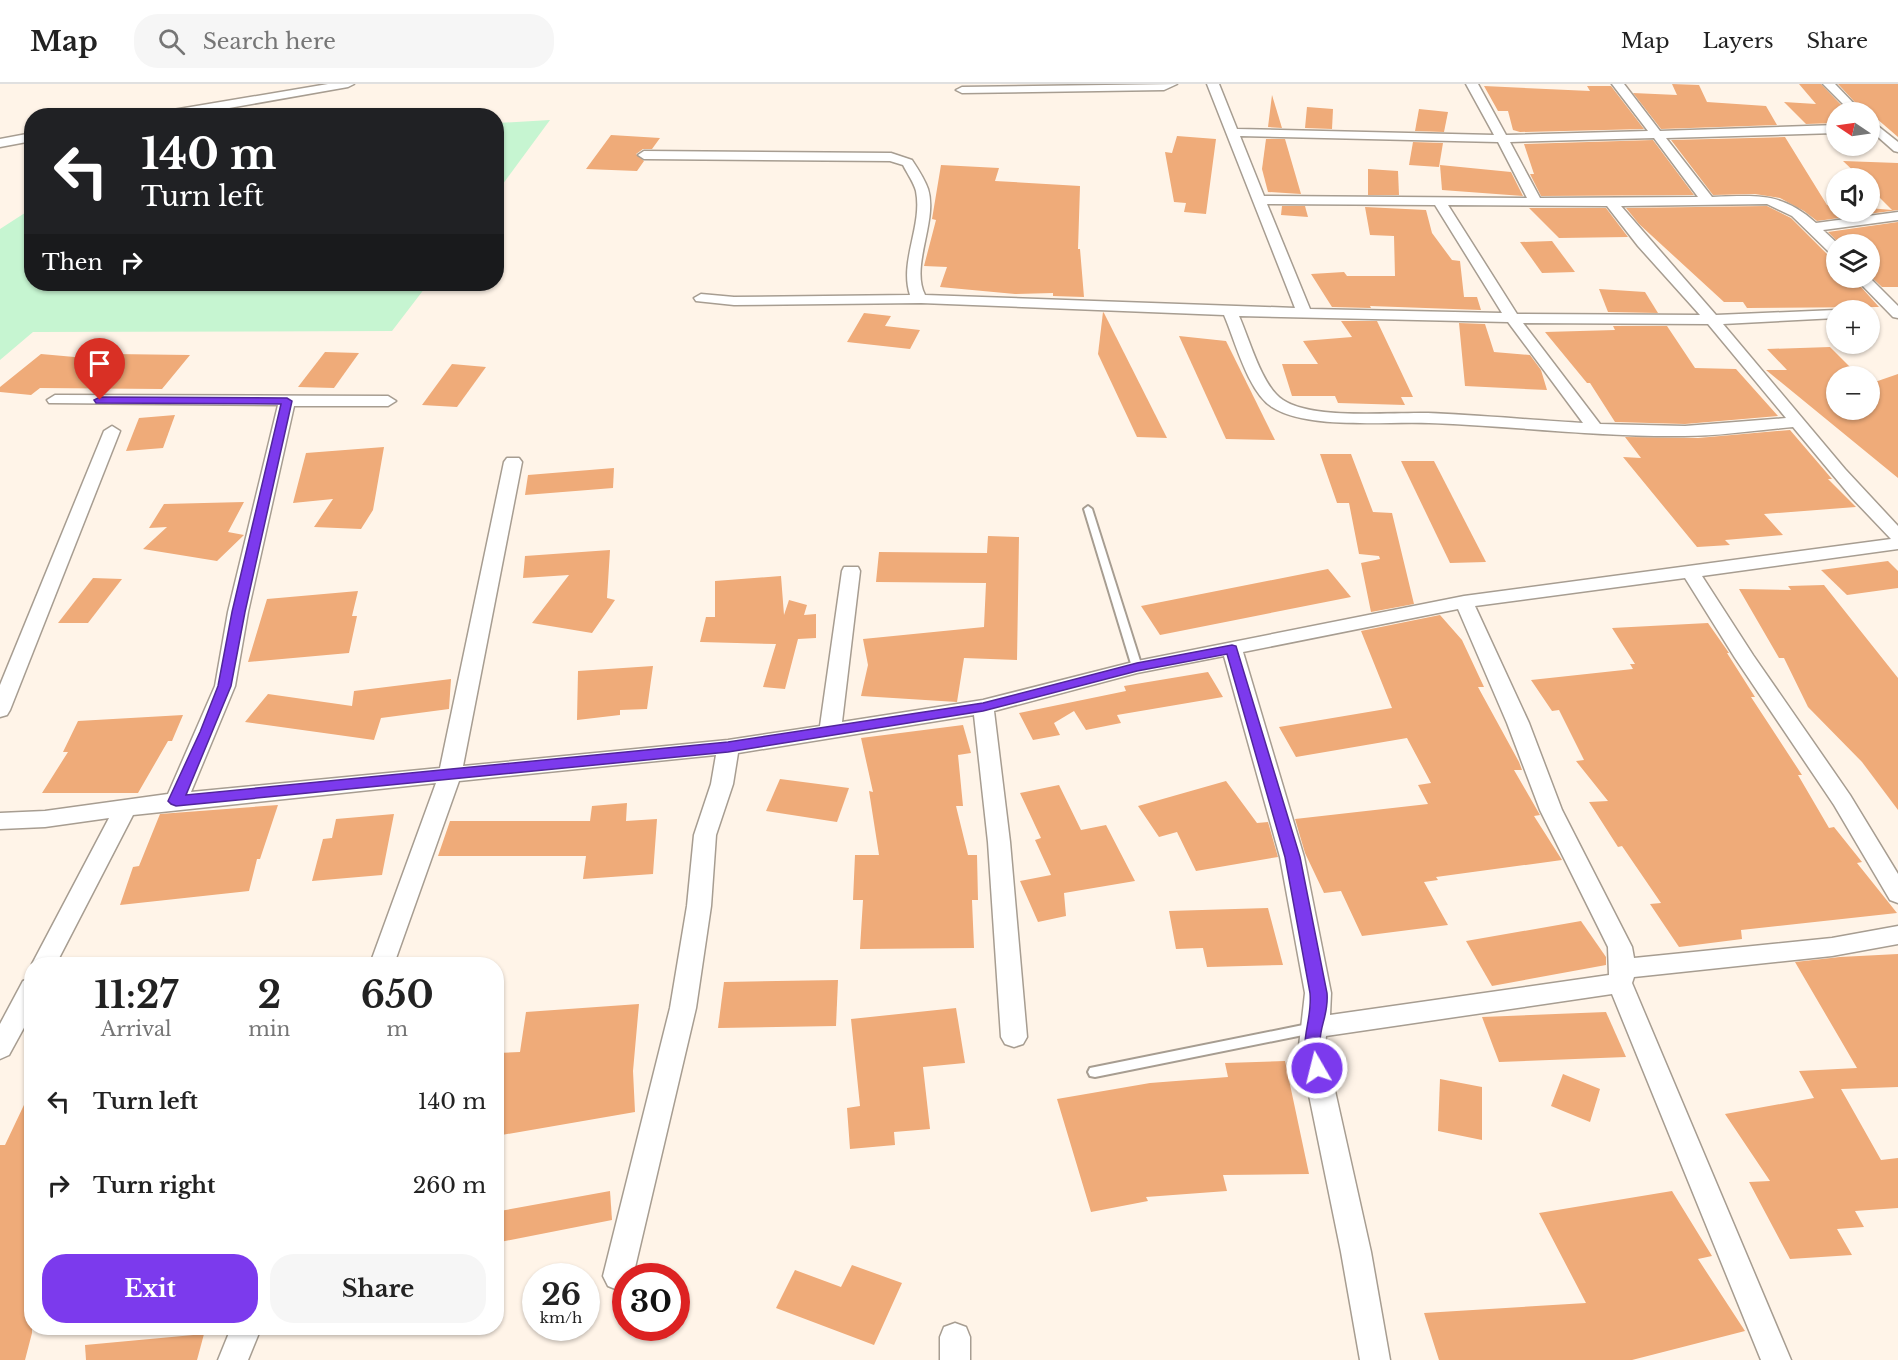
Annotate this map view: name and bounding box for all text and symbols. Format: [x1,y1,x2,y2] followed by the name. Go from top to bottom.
[134,14,554,68] search box
[30,24,98,59] text: Map
[155,25,188,58] icon: search
[203,28,336,55] text: Search here
[1621,28,1670,54] text: Map
[1703,28,1774,54] text: Layers
[1807,28,1868,54] text: Share
[1826,102,1880,156] north arrow
[1826,102,1880,420] map controls
[141,128,277,180] text: 140 m
[42,132,120,210] icon: left
[1826,168,1880,222] button: sound
[141,180,264,213] text: Turn left
[1826,234,1880,288] button: layers
[115,246,148,279] icon: right
[42,249,103,276] text: Then
[1826,300,1880,354] button: +
[74,338,125,400] pin
[83,347,116,380] icon: arrive
[1826,366,1880,420] button: −
[94,973,178,1018] text: 11:27
[258,973,281,1018] text: 2
[361,973,434,1018] text: 650
[101,1017,172,1041] text: Arrival
[248,1017,290,1041] text: min
[386,1017,408,1041] text: m
[1285,1036,1349,1100] position arrow
[42,1085,75,1118] icon: left
[93,1088,198,1115] text: Turn left
[418,1088,486,1115] text: 140 m
[42,1169,75,1202] icon: right
[93,1172,215,1199] text: Turn right
[413,1172,486,1199] text: 260 m
[42,1254,258,1323] button: Exit
[270,1254,486,1323] button: Share
[612,1263,690,1341] speed limit sign: 30
[541,1276,581,1313] text: 26
[540,1308,582,1327] text: km/h

